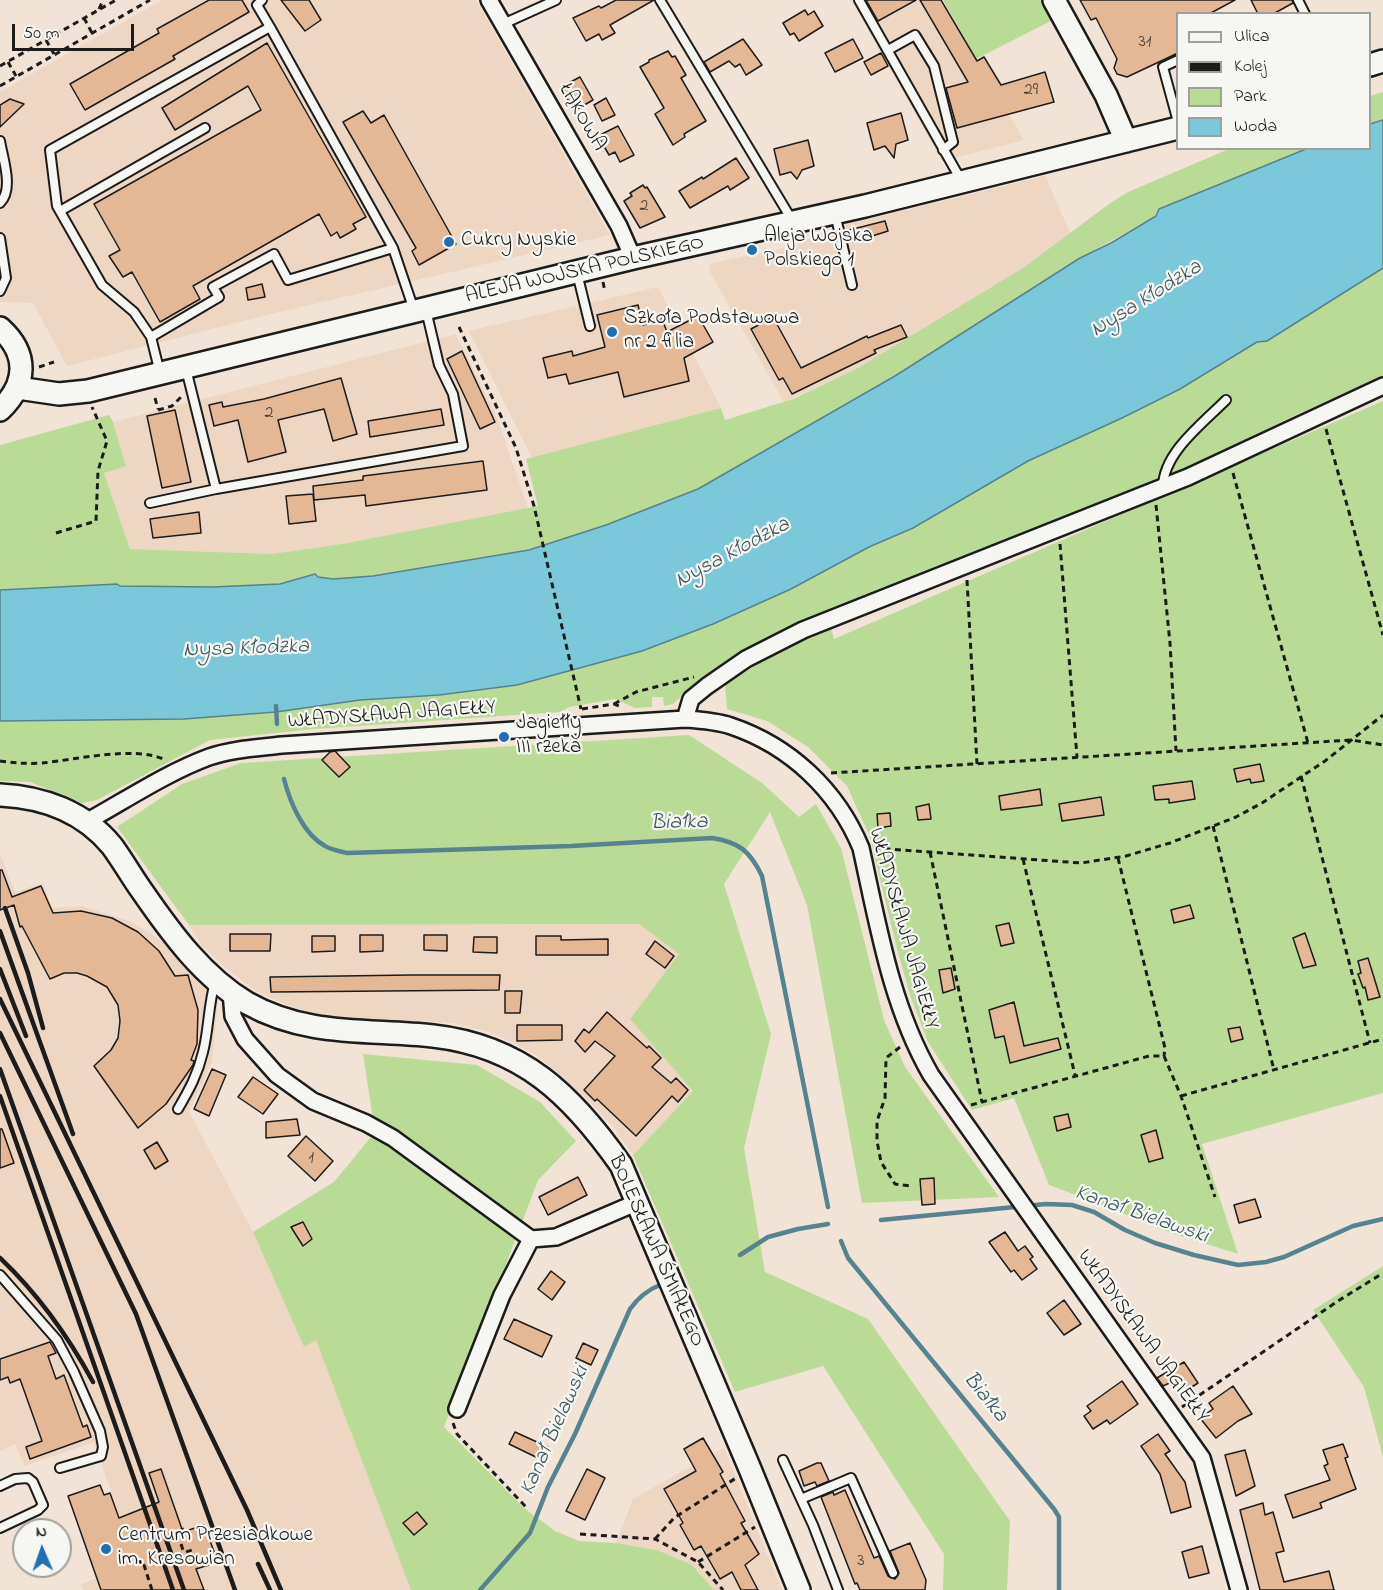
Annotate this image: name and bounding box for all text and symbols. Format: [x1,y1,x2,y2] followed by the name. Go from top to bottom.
[15,12,136,50] scale bar
[1176,12,1371,150] legend
[23,21,60,47] text: 50 m
[1234,24,1269,50] text: Ulica
[1138,32,1152,54] house number: 31
[1234,54,1266,80] text: Kolej
[552,80,610,156] street label: ŁĄKOWA
[1024,80,1038,102] house number: 29
[1234,84,1267,110] text: Park
[1234,114,1277,140] text: Woda
[640,196,648,218] house number: 2
[764,225,873,275] place label: Aleja Wojska Polskiego 1
[461,229,576,255] place label: Cukry Nyskie
[463,231,707,311] street label: ALEJA WOJSKA POLSKIEGO
[442,235,456,249] marker: Cukry Nyskie
[745,243,759,257] marker: Aleja Wojska Polskiego 1
[1087,255,1207,345] water label: Nysa Kłodzka
[624,307,799,357] place label: Szkoła Podstawowa nr 2 filia
[605,325,619,339] marker: Szkoła Podstawowa nr 2 filia
[265,403,273,425] house number: 2
[671,513,795,595] water label: Nysa Kłodzka
[183,635,309,665] water label: Nysa Kłodzka
[287,696,497,736] street label: WŁADYSŁAWA JAGIEŁŁY
[516,712,581,762] place label: Jagiełły III rzeka
[497,730,511,744] marker: Jagiełły III rzeka
[650,810,708,838] water label: Białka
[861,825,943,1033] street label: WŁADYSŁAWA JAGIEŁŁY
[308,1148,314,1170] house number: 1
[601,1151,709,1351] street label: BOLESŁAWA ŚMIAŁEGO
[1071,1181,1211,1251] water label: Kanał Bielawski
[1071,1245,1213,1429] street label: WŁADYSŁAWA JAGIEŁŁY
[516,1362,596,1500] water label: Kanał Bielawski
[956,1367,1012,1429] water label: Białka
[12,1518,72,1578] north arrow
[36,1520,47,1544] text: N
[118,1524,313,1574] place label: Centrum Przesiadkowe im. Kresowian
[99,1542,113,1556] marker: Centrum Przesiadkowe im. Kresowian
[857,1551,865,1573] house number: 3

